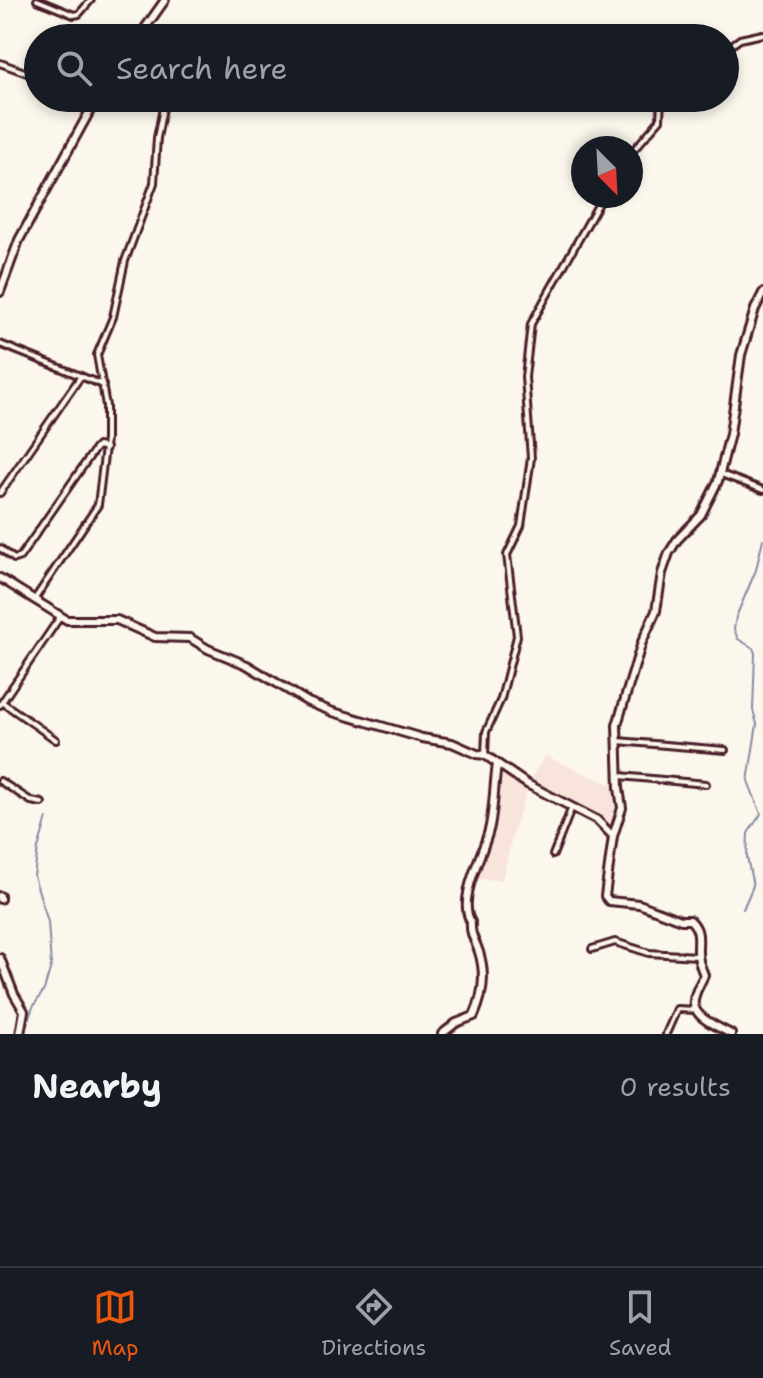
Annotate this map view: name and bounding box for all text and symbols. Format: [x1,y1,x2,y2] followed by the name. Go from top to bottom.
[24,24,739,112] search box
[52,46,96,90] icon: search
[116,48,287,89] text: Search here
[571,136,643,208] north arrow
[32,1063,162,1109] text: Nearby
[619,1069,731,1104] text: 0 results
[91,1285,139,1362] tab: Map
[321,1285,426,1362] tab: Directions
[609,1285,672,1362] tab: Saved

